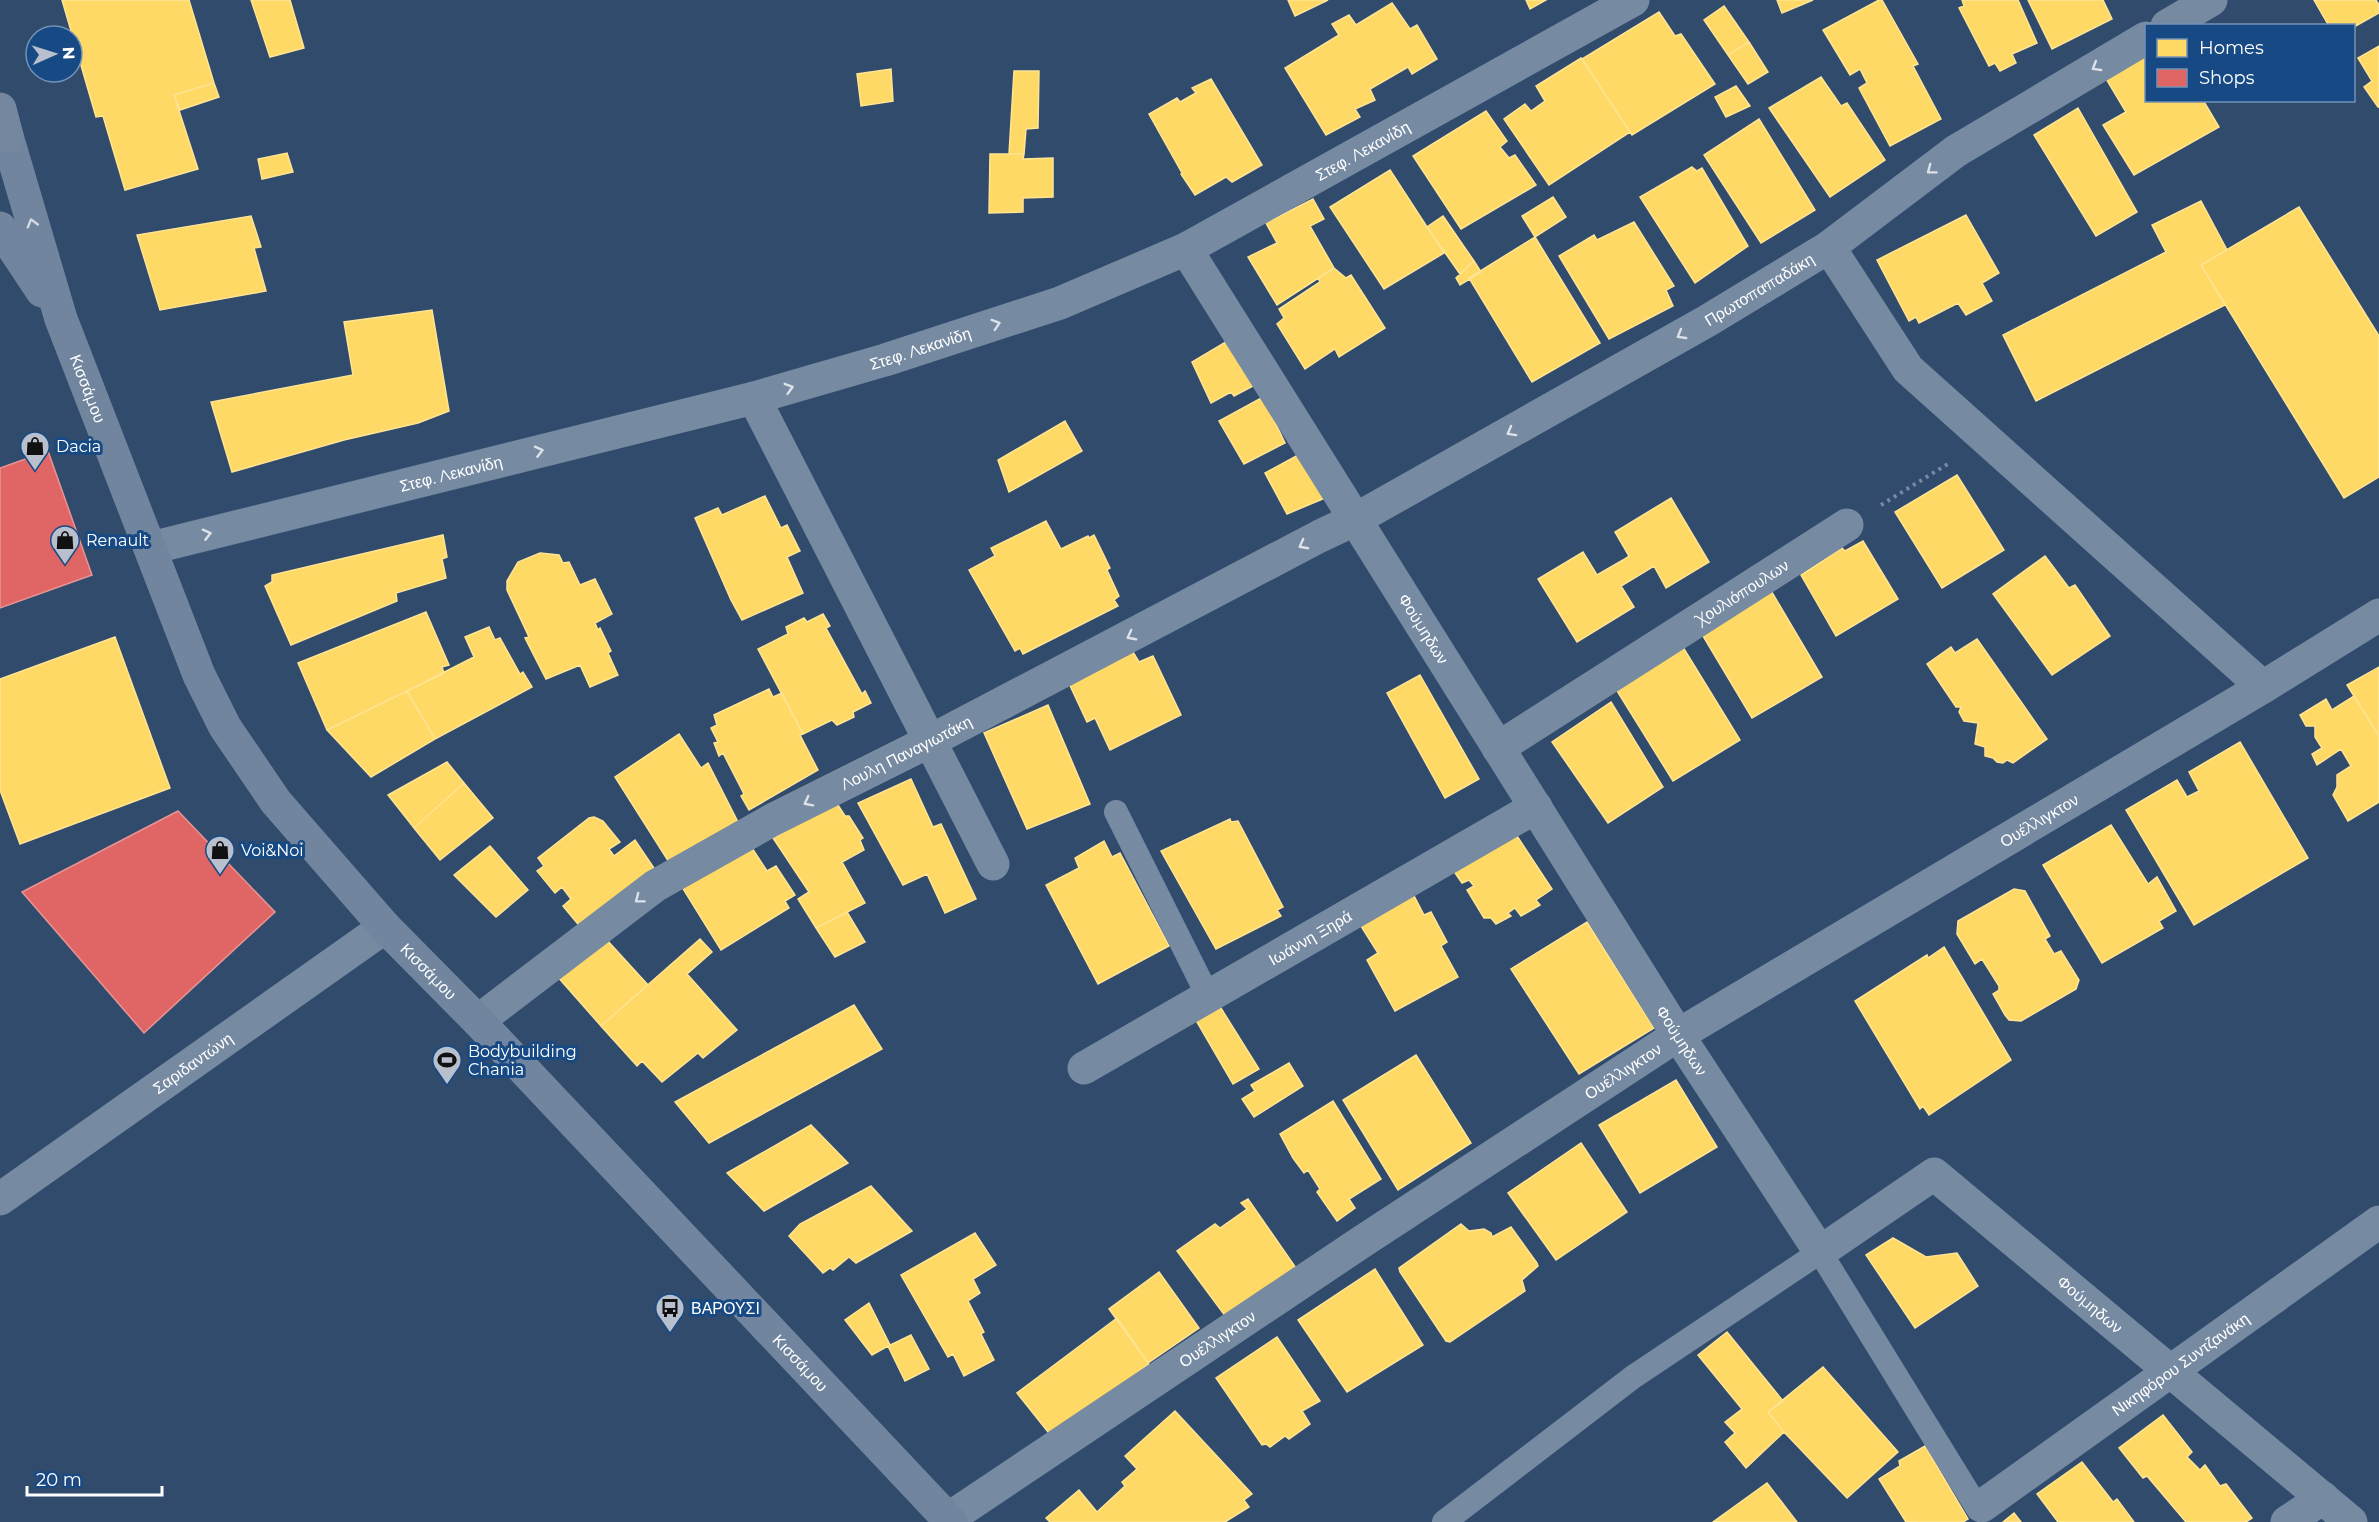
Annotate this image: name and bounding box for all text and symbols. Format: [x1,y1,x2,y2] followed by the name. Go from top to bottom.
[24,24,84,84] north arrow
[2145,24,2355,102] legend
[2199,37,2264,59] text: Homes
[59,46,78,60] text: N
[2092,60,2102,72] one-way arrow
[2199,67,2255,89] text: Shops
[1312,117,1413,185] street label: Στεφ. Λεκανίδη
[1926,163,1937,174] one-way arrow
[27,218,40,228] one-way arrow
[1701,249,1817,330] street label: Πρωτοπαπαδάκη
[990,319,1001,331] one-way arrow
[868,323,973,373] street label: Στεφ. Λεκανίδη
[1676,328,1687,340] one-way arrow
[66,352,110,425] street label: Κισσάμου
[783,383,794,395] one-way arrow
[1507,424,1517,436] one-way arrow
[19,430,51,472] shop icon: Dacia
[56,437,101,456] place label: Dacia
[534,446,544,459] one-way arrow
[397,451,504,495] street label: Στεφ. Λεκανίδη
[49,524,81,566] shop icon: Renault
[202,528,212,541] one-way arrow
[86,531,149,550] place label: Renault
[1299,537,1310,549] one-way arrow
[1691,555,1792,630] street label: Χουλιόπουλων
[1395,590,1453,668] street label: Φούμηδων
[1127,629,1137,640] one-way arrow
[837,711,975,794] street label: Λουλη Παναγιωτάκη
[1996,789,2082,851] street label: Ουέλλιγκτον
[804,795,815,806] one-way arrow
[204,834,236,876] shop icon: Voi&Noi
[241,841,304,860] place label: Voi&Noi
[635,891,646,902] one-way arrow
[1265,906,1355,969] street label: Ιωάννη Ξηρά
[397,939,461,1003] street label: Κισσάμου
[1652,1002,1711,1079] street label: Φούμηδων
[149,1028,236,1098] street label: Σαριδαντώνη
[1581,1039,1665,1103] street label: Ουέλλιγκτον
[468,1042,577,1079] place label: Bodybuilding Chania
[431,1044,463,1086] sports icon: Bodybuilding Chania
[2053,1271,2127,1337] street label: Φούμηδων
[654,1292,686,1334] bus stop icon: ΒΑΡΟΥΣΙ
[691,1299,760,1318] place label: ΒΑΡΟΥΣΙ
[1175,1306,1259,1371] street label: Ουέλλιγκτον
[2108,1308,2253,1420] street label: Νικηφόρου Συντζανάκη
[769,1330,832,1395] street label: Κισσάμου
[27,1459,162,1497] scale bar
[36,1469,82,1491] text: 20 m

